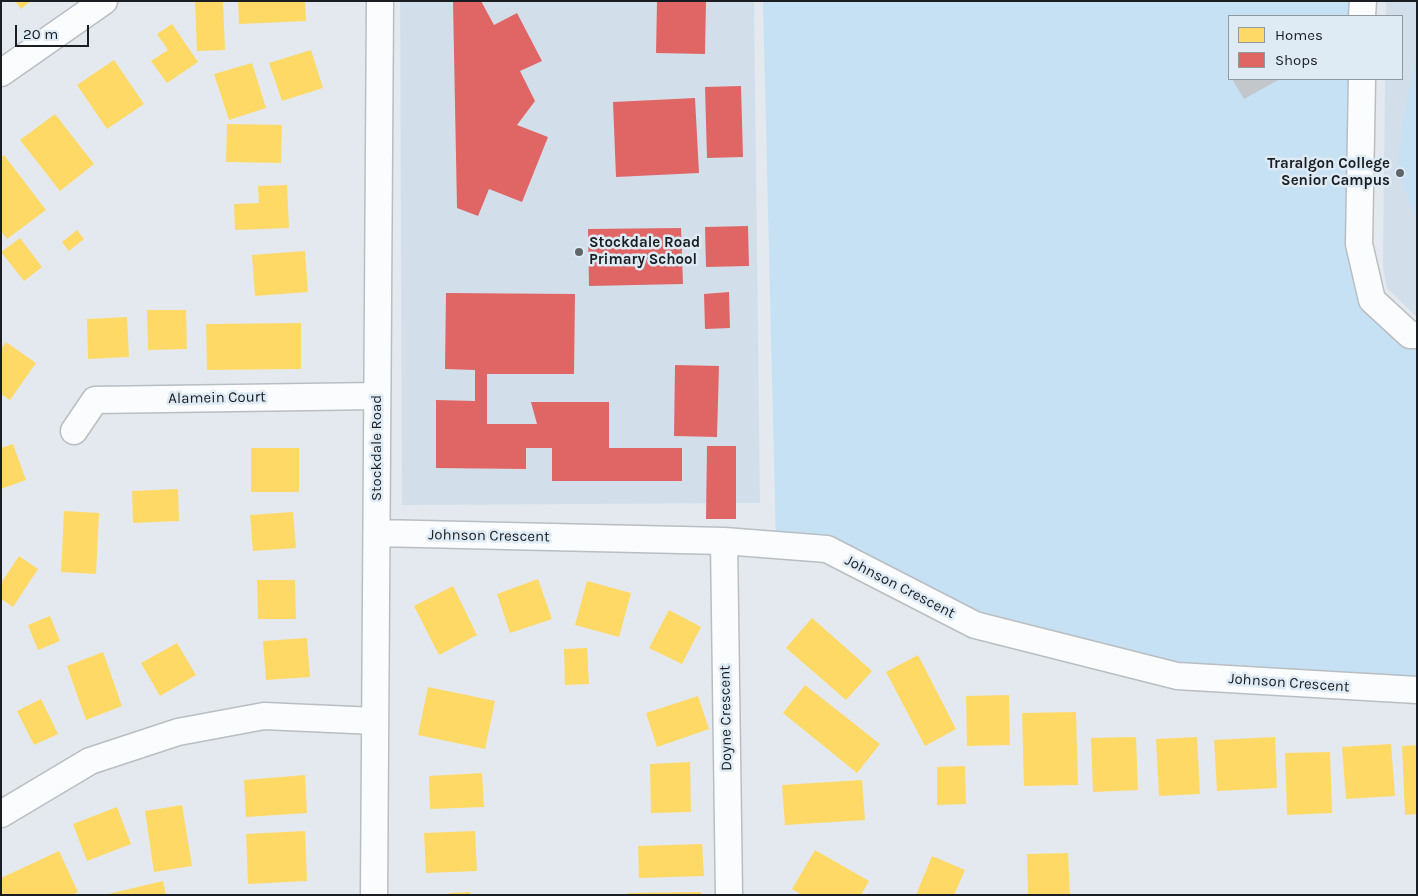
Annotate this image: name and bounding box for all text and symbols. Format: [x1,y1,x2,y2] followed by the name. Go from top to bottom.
[18,15,91,47] scale bar
[1228,15,1403,80] legend
[23,25,58,43] text: 20 m
[1275,26,1323,44] text: Homes
[1275,51,1318,69] text: Shops
[1267,155,1390,190] place label: Traralgon College Senior Campus
[1394,167,1406,179] marker: Traralgon College Senior Campus
[589,234,700,269] place label: Stockdale Road Primary School
[573,246,585,258] marker: Stockdale Road Primary School
[168,388,266,408] street label: Alamein Court
[368,395,386,501] street label: Stockdale Road
[428,526,550,546] street label: Johnson Crescent
[842,551,958,623] street label: Johnson Crescent
[716,665,736,771] street label: Doyne Crescent
[1228,670,1350,696] street label: Johnson Crescent

